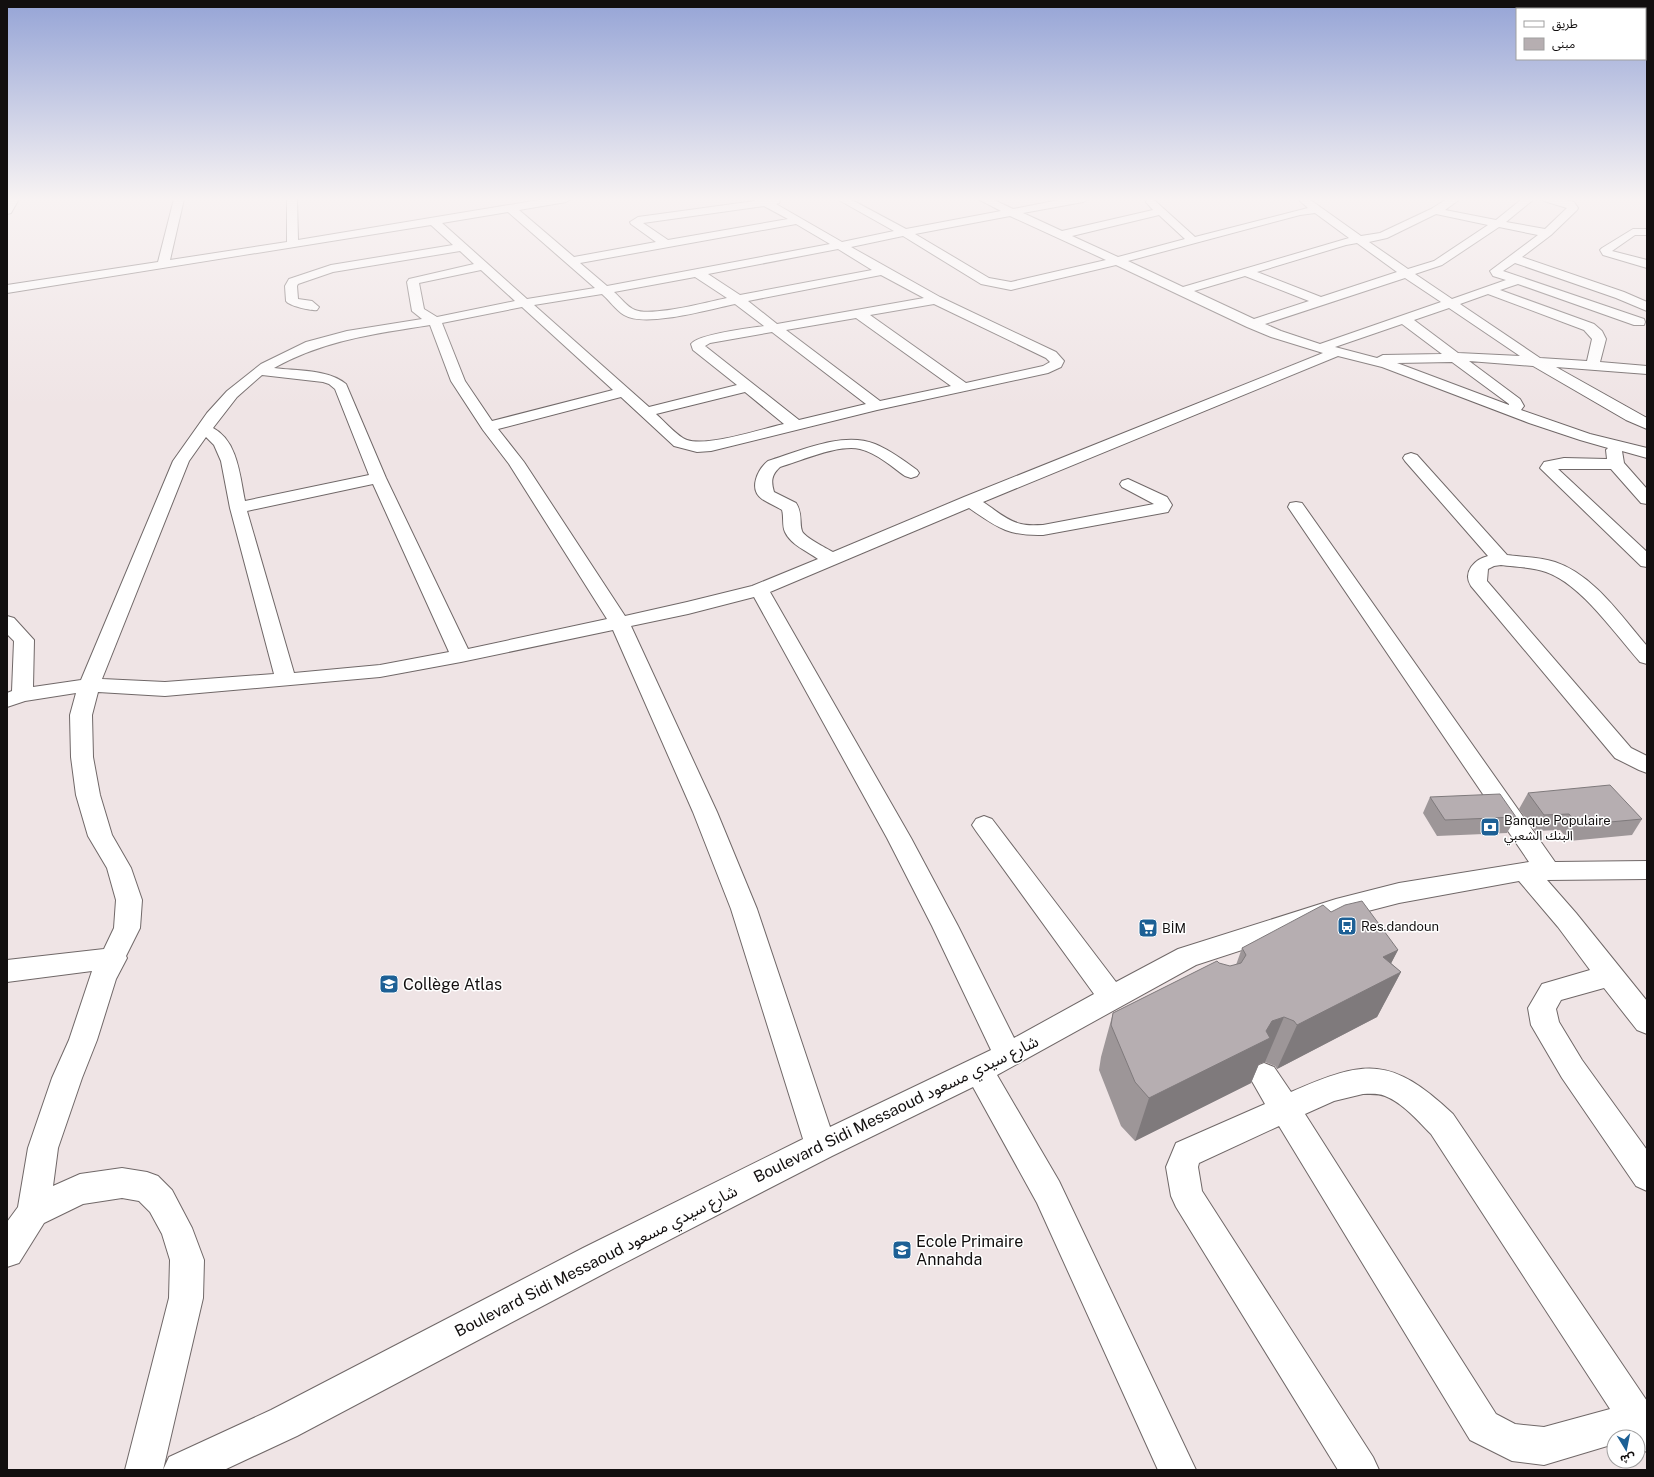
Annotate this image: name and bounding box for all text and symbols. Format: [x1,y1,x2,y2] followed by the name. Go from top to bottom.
[1516,8,1646,60] legend
[1552,17,1578,32] text: طريق
[1552,37,1575,51] text: مبنى
[1504,813,1611,846] place label: Banque Populaire البنك الشعبي
[1479,816,1501,838] bank icon: Banque Populaire البنك الشعبي
[1336,915,1358,937] bus stop icon: Res.dandoun
[1137,917,1159,939] supermarket icon: BİM
[1361,919,1439,934] place label: Res.dandoun
[1162,921,1186,936] place label: BİM
[378,973,400,995] school or university icon: Collège Atlas
[403,975,502,994] place label: Collège Atlas
[750,1032,1043,1189] street label: Boulevard Sidi Messaoud شارع سيدي مسعود
[452,1181,742,1344] street label: Boulevard Sidi Messaoud شارع سيدي مسعود
[916,1232,1023,1269] place label: Ecole Primaire Annahda
[891,1239,913,1261] school or university icon: Ecole Primaire Annahda
[1606,1429,1646,1469] north arrow
[1619,1451,1636,1466] text: ش

